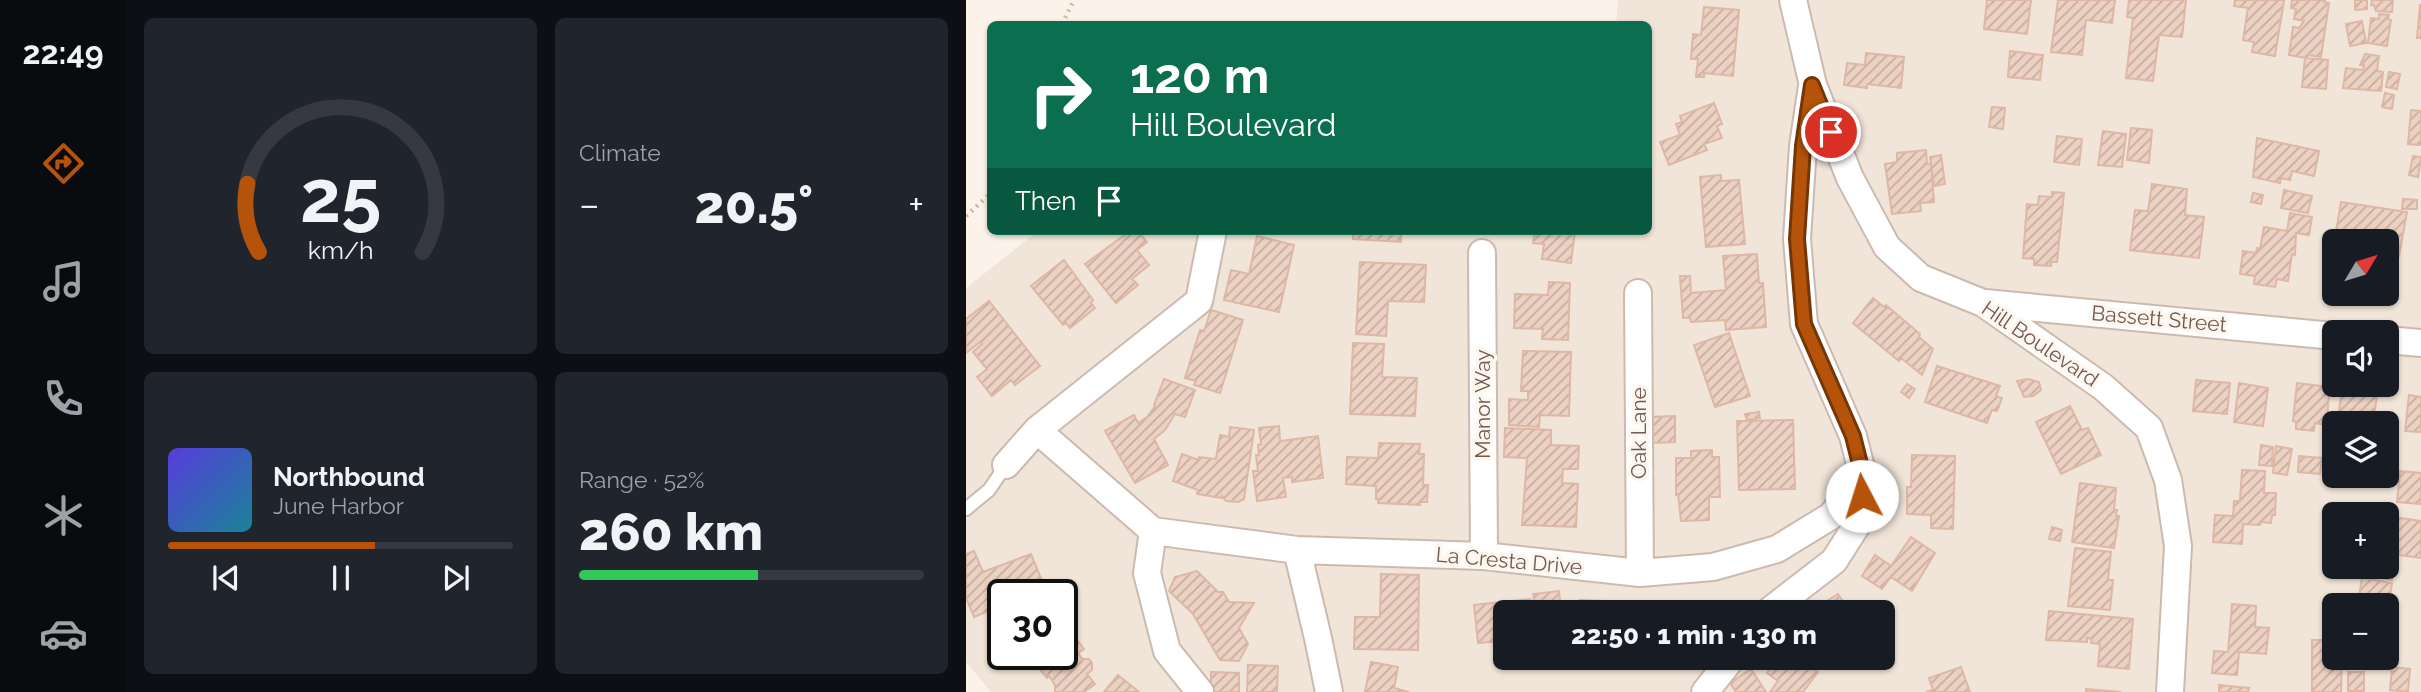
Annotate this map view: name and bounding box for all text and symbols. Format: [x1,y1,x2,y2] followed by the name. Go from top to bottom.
[22,34,104,71] text: 22:49
[1130,47,1269,104] text: 120 m
[1015,49,1106,140] icon: right
[1801,102,1861,162] pin
[1130,106,1336,143] text: Hill Boulevard
[1812,113,1850,151] icon: arrive
[39,139,88,188] icon: directions
[579,139,661,166] text: Climate
[300,154,381,239] text: 25
[694,174,813,235] text: 20.5°
[579,182,599,227] text: −
[908,182,924,227] text: +
[1090,182,1128,220] icon: arrive
[1015,186,1076,216] text: Then
[2322,229,2399,306] north arrow
[2322,229,2399,670] map controls
[308,235,373,265] text: km/h
[39,257,88,306] icon: music
[1977,295,2103,392] street label: Hill Boulevard
[2090,300,2228,337] street label: Bassett Street
[2322,320,2399,397] button: sound
[1470,349,1495,459] street label: Manor Way
[39,374,88,423] icon: phone
[1626,387,1651,479] street label: Oak Lane
[2322,411,2399,488] button: layers
[1825,459,1899,533] position arrow
[273,462,425,492] text: Northbound
[579,466,705,493] text: Range · 52%
[39,491,88,540] icon: climate
[273,492,404,519] text: June Harbor
[579,501,763,562] text: 260 km
[2322,502,2399,579] button: +
[1435,542,1583,579] street label: La Cresta Drive
[207,559,245,597] icon: previous
[322,559,360,597] icon: pause
[437,559,475,597] icon: next
[987,579,1078,670] speed limit sign: 30
[2322,593,2399,670] button: −
[39,609,88,658] icon: car
[1571,620,1817,650] text: 22:50 · 1 min · 130 m

